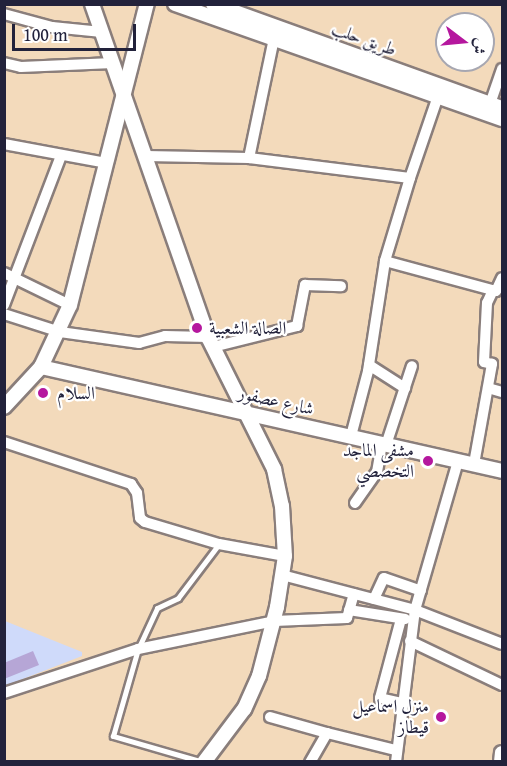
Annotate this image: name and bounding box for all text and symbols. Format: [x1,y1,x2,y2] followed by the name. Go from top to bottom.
[15,12,140,50] scale bar
[435,12,495,72] north arrow
[329,17,399,61] street label: طريق حلب
[23,21,68,48] text: 100 m
[467,35,494,57] text: ش
[209,317,286,339] place label: الصالة الشعبية
[190,321,204,335] marker: الصالة الشعبية
[57,382,95,404] place label: السلام
[236,382,316,420] street label: شارع عصفور
[34,384,52,402] marker: السلام
[343,440,414,482] place label: مشفى الماجد التخصصي
[419,452,437,470] marker: مشفى الماجد التخصصي
[352,696,429,738] place label: منزل اسماعيل قيطاز
[434,710,448,724] marker: منزل اسماعيل قيطاز

